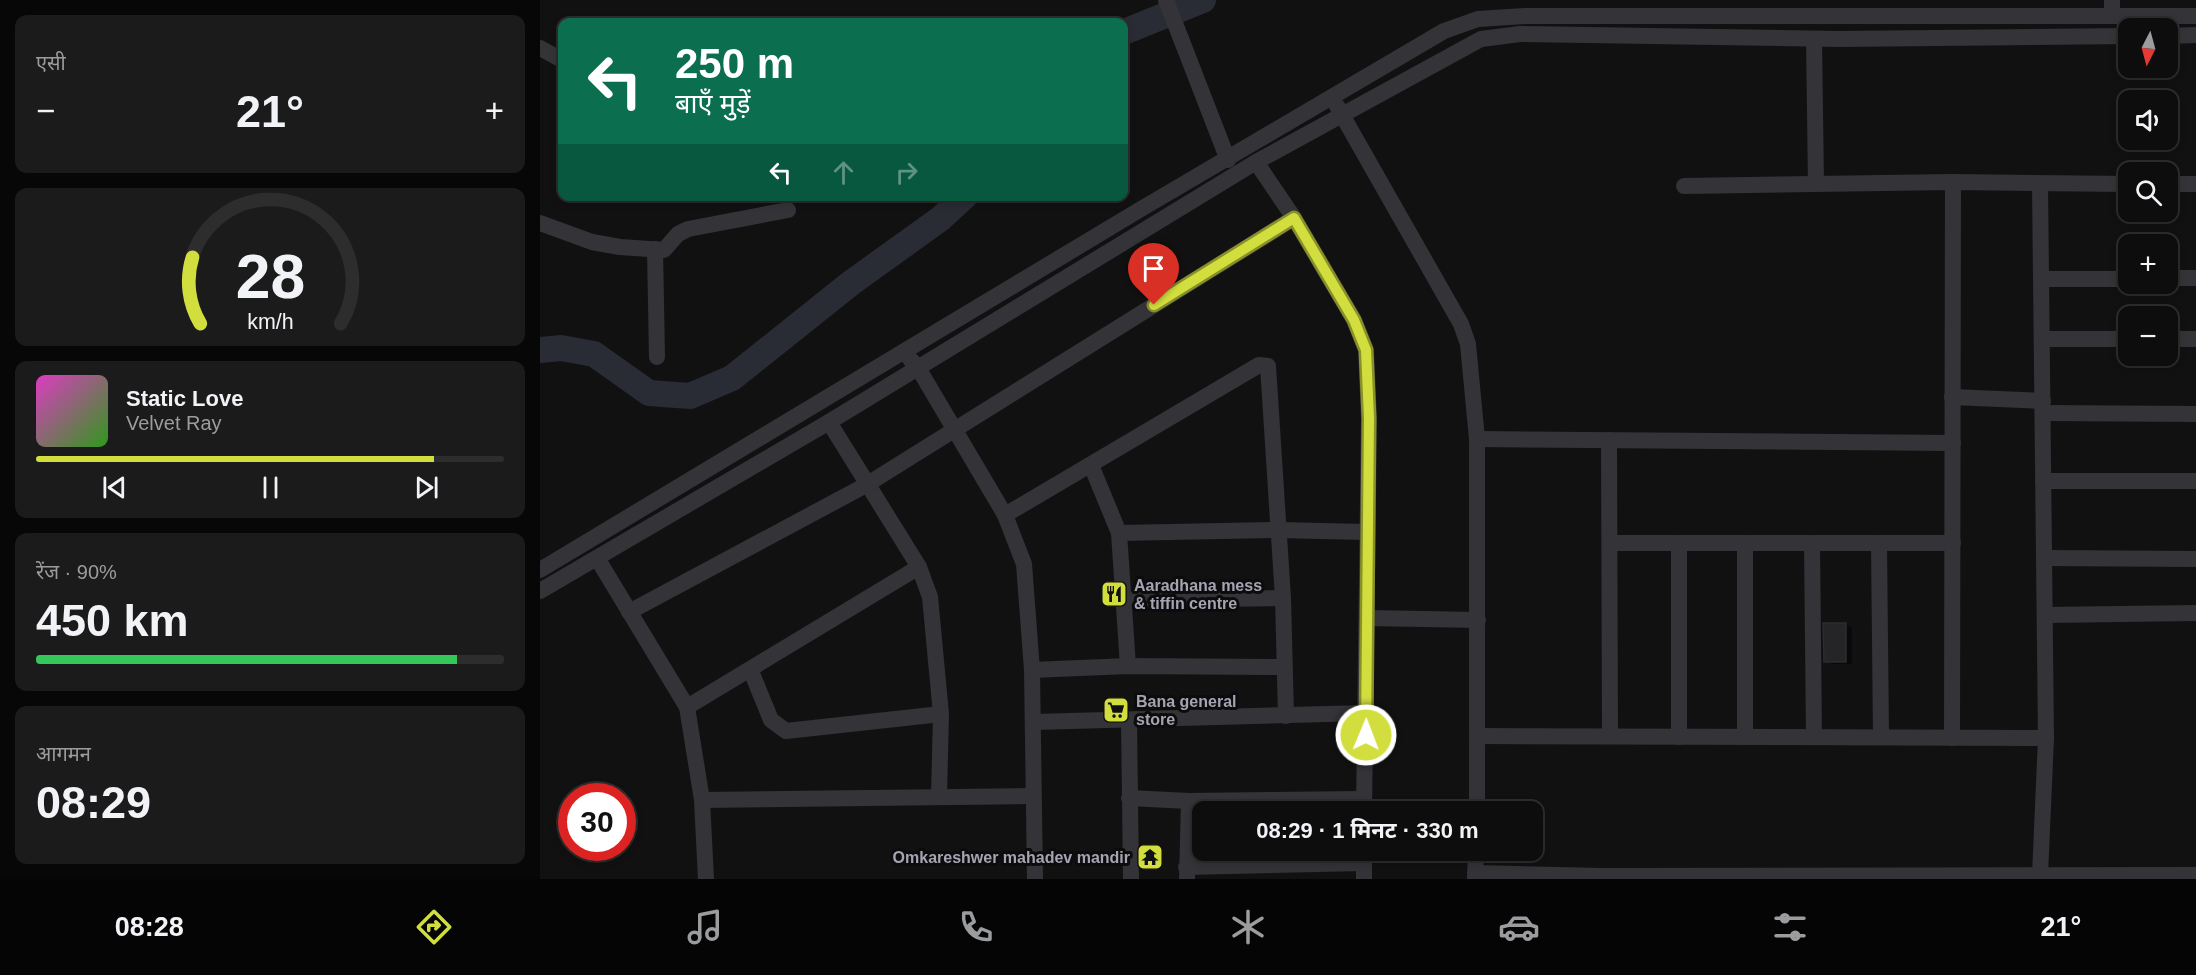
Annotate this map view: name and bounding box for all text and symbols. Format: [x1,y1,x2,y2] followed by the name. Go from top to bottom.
[2118,18,2178,78] north arrow
[2118,18,2178,366] map controls
[675,40,794,87] text: 250 m
[576,42,654,120] icon: left
[36,52,66,74] text: एसी
[236,86,304,137] text: 21°
[675,89,750,119] text: बाएँ मुड़ें
[2118,90,2178,150] button: sound
[36,92,55,129] text: −
[485,92,504,129] text: +
[764,156,797,189] icon: left
[827,156,860,189] icon: ahead
[890,156,923,189] icon: right
[2118,162,2178,222] button: search
[2118,234,2178,294] button: +
[235,242,305,311] text: 28
[1128,243,1179,305] pin
[1137,252,1170,285] icon: arrive
[2118,306,2178,366] button: −
[247,310,293,334] text: km/h
[126,386,243,411] text: Static Love
[126,412,222,434] text: Velvet Ray
[98,471,131,504] icon: previous
[254,471,287,504] icon: pause
[410,471,443,504] icon: next
[36,561,117,583] text: रेंज · 90%
[1134,577,1262,612] place label: Aaradhana mess & tiffin centre
[1099,579,1129,609] restaurant icon: Aaradhana mess & tiffin centre
[36,595,189,646] text: 450 km
[1136,693,1236,728] place label: Bana general store
[1101,695,1131,725] supermarket icon: Bana general store
[1334,703,1398,767] position arrow
[36,743,91,765] text: आगमन
[36,777,151,828] text: 08:29
[558,783,636,861] speed limit sign: 30
[1256,818,1479,843] text: 08:29 · 1 मिनट · 330 m
[1135,842,1165,872] temple icon: Omkareshwer mahadev mandir
[893,849,1130,866] place label: Omkareshwer mahadev mandir
[413,906,455,948] icon: directions
[684,906,726,948] icon: music
[955,906,997,948] icon: phone
[1227,906,1269,948] icon: climate
[1498,906,1540,948] icon: car
[1769,906,1811,948] icon: filters
[115,912,184,942] text: 08:28
[2040,912,2081,942] text: 21°

